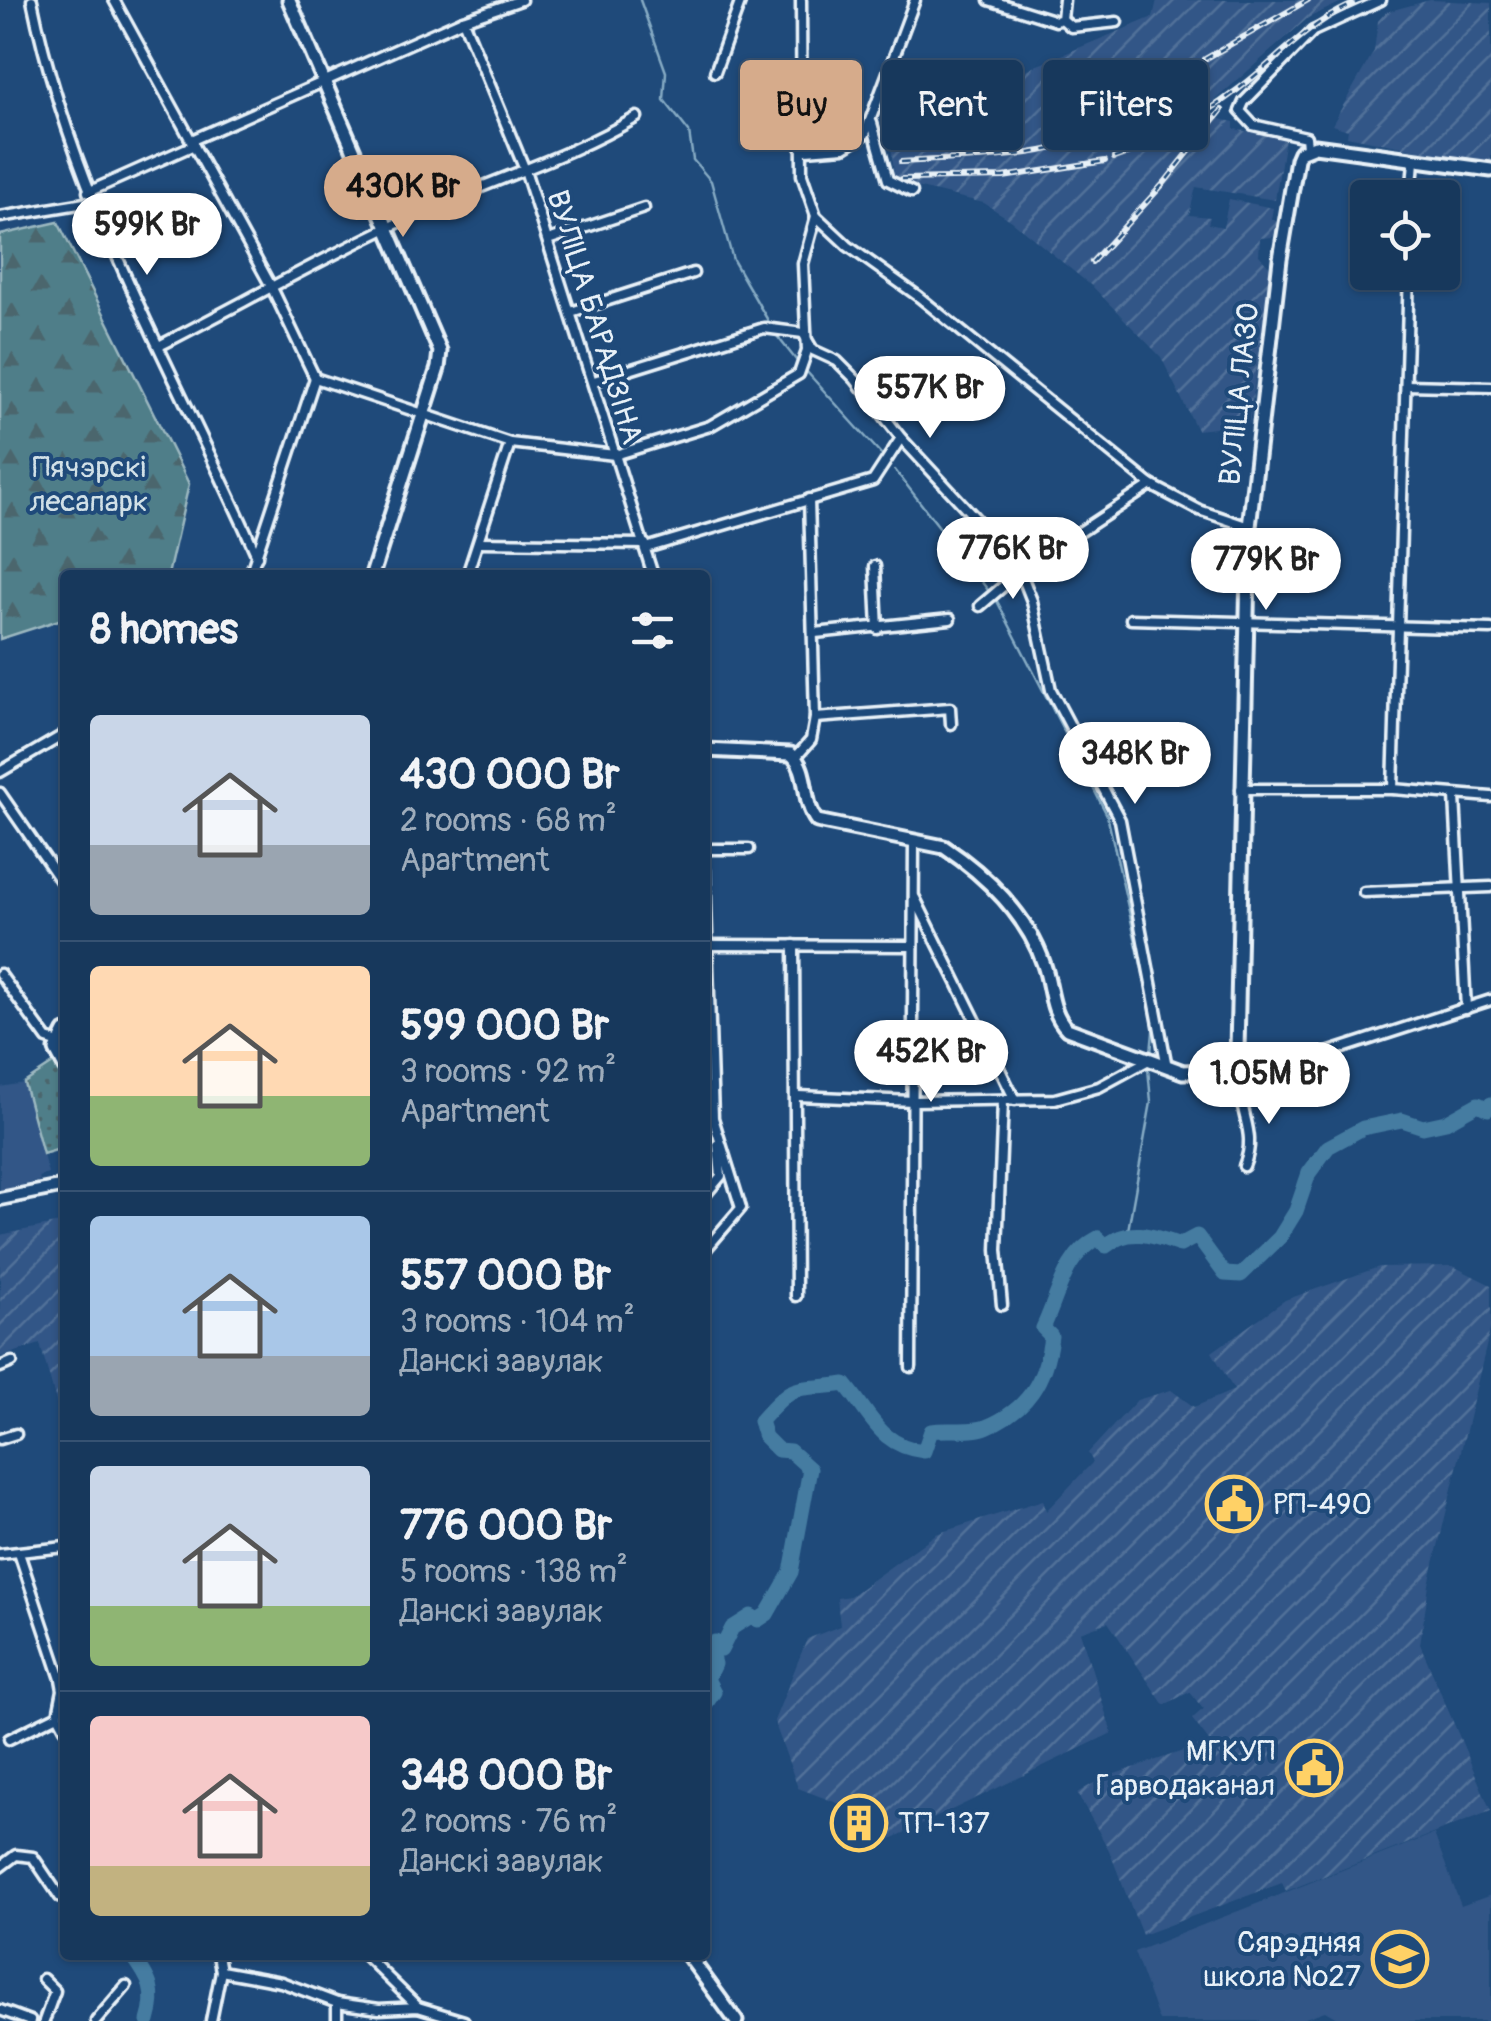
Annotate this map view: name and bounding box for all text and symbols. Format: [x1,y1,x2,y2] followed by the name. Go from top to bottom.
[740,60,862,150] chip: Buy
[882,60,1023,150] chip: Rent
[1043,60,1208,150] chip: Filters
[311,155,495,240] pin: 430K Br
[346,167,460,207] text: 430K Br
[1350,180,1460,290] map controls
[1350,180,1460,290] button: locate
[538,186,651,449] street label: ВУЛІЦА БАРАДЗІНА
[55,193,239,278] pin: 599K Br
[94,205,200,245] text: 599K Br
[1212,301,1267,487] street label: ВУЛІЦА ЛАЗО
[838,356,1022,441] pin: 557K Br
[876,368,984,408] text: 557K Br
[30,449,148,520] park label: Пячэрскі лесапарк
[921,517,1105,602] pin: 776K Br
[1174,528,1358,613] pin: 779K Br
[959,529,1067,569] text: 776K Br
[1213,540,1319,580] text: 779K Br
[625,603,680,658] icon: filters
[90,604,238,656] text: 8 homes
[1043,722,1227,807] pin: 348K Br
[1081,734,1189,774] text: 348K Br
[400,749,620,801] text: 430 000 Br
[170,755,290,875] icon: home
[400,801,617,841] text: 2 rooms · 68 m²
[400,841,549,881] text: Apartment
[400,1000,609,1052] text: 599 000 Br
[170,1006,290,1126] icon: home
[839,1020,1023,1105] pin: 452K Br
[876,1032,986,1072] text: 452K Br
[1166,1042,1372,1127] pin: 1.05M Br
[400,1052,616,1092] text: 3 rooms · 92 m²
[1210,1054,1328,1094] text: 1.05M Br
[400,1092,549,1132] text: Apartment
[400,1250,611,1302] text: 557 000 Br
[170,1256,290,1376] icon: home
[400,1302,635,1342] text: 3 rooms · 104 m²
[400,1342,603,1382] text: Данскі завулак
[1204,1474,1264,1534] public building icon: РП-490
[1273,1486,1372,1523] place label: РП-490
[400,1500,612,1552] text: 776 000 Br
[170,1506,290,1626] icon: home
[400,1552,628,1592] text: 5 rooms · 138 m²
[400,1592,603,1632] text: Данскі завулак
[1096,1733,1275,1804] place label: МГКУП Гарводаканал
[1284,1738,1344,1798] public building icon: МГКУП Гарводаканал
[400,1750,612,1802] text: 348 000 Br
[170,1756,290,1876] icon: home
[829,1793,889,1853] building icon: ТП-137
[400,1802,617,1842] text: 2 rooms · 76 m²
[898,1805,990,1842] place label: ТП-137
[400,1842,603,1882] text: Данскі завулак
[1203,1924,1361,1995] place label: Сярэдняя школа №27
[1370,1929,1430,1989] school or university icon: Сярэдняя школа №27

